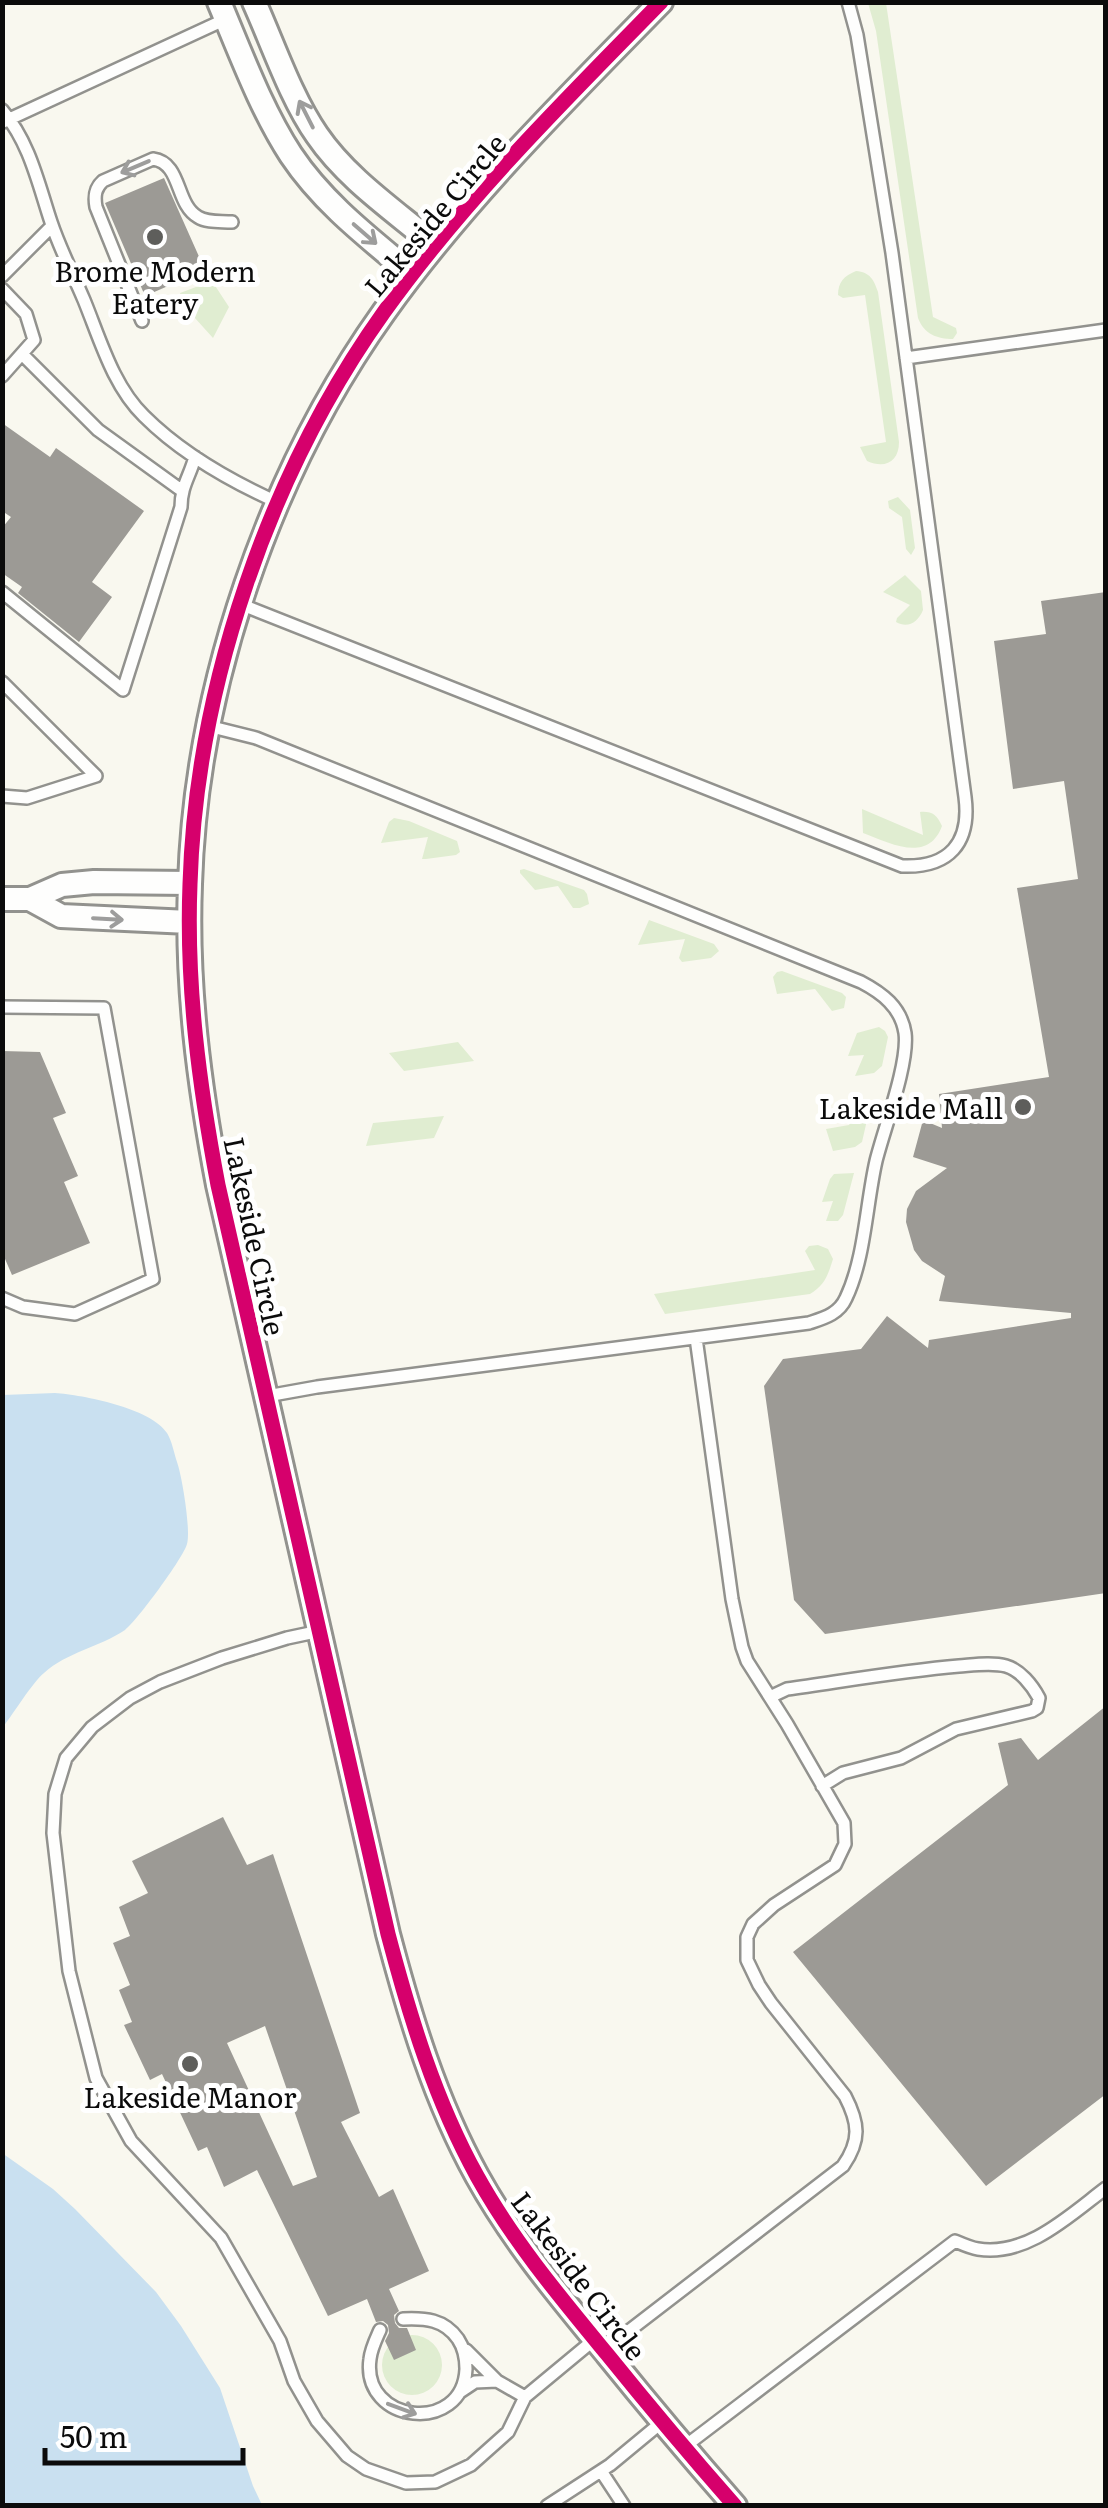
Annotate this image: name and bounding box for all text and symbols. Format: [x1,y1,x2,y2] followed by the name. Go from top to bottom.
[296,100,315,130] one-way arrow
[353,123,515,305] street label: Lakeside Circle
[120,159,151,177] one-way arrow
[351,222,377,244] one-way arrow
[144,226,166,248] marker: Brome Modern Eatery
[54,249,256,323] place label: Brome Modern Eatery
[91,910,123,929] one-way arrow
[819,1086,1003,1128] place label: Lakeside Mall
[1012,1096,1034,1118] marker: Lakeside Mall
[214,1133,298,1339] street label: Lakeside Circle
[179,2053,201,2075] marker: Lakeside Manor
[84,2075,297,2117] place label: Lakeside Manor
[502,2182,658,2368] street label: Lakeside Circle
[386,2401,417,2419] one-way arrow
[45,2403,242,2465] scale bar
[60,2413,128,2457] text: 50 m

